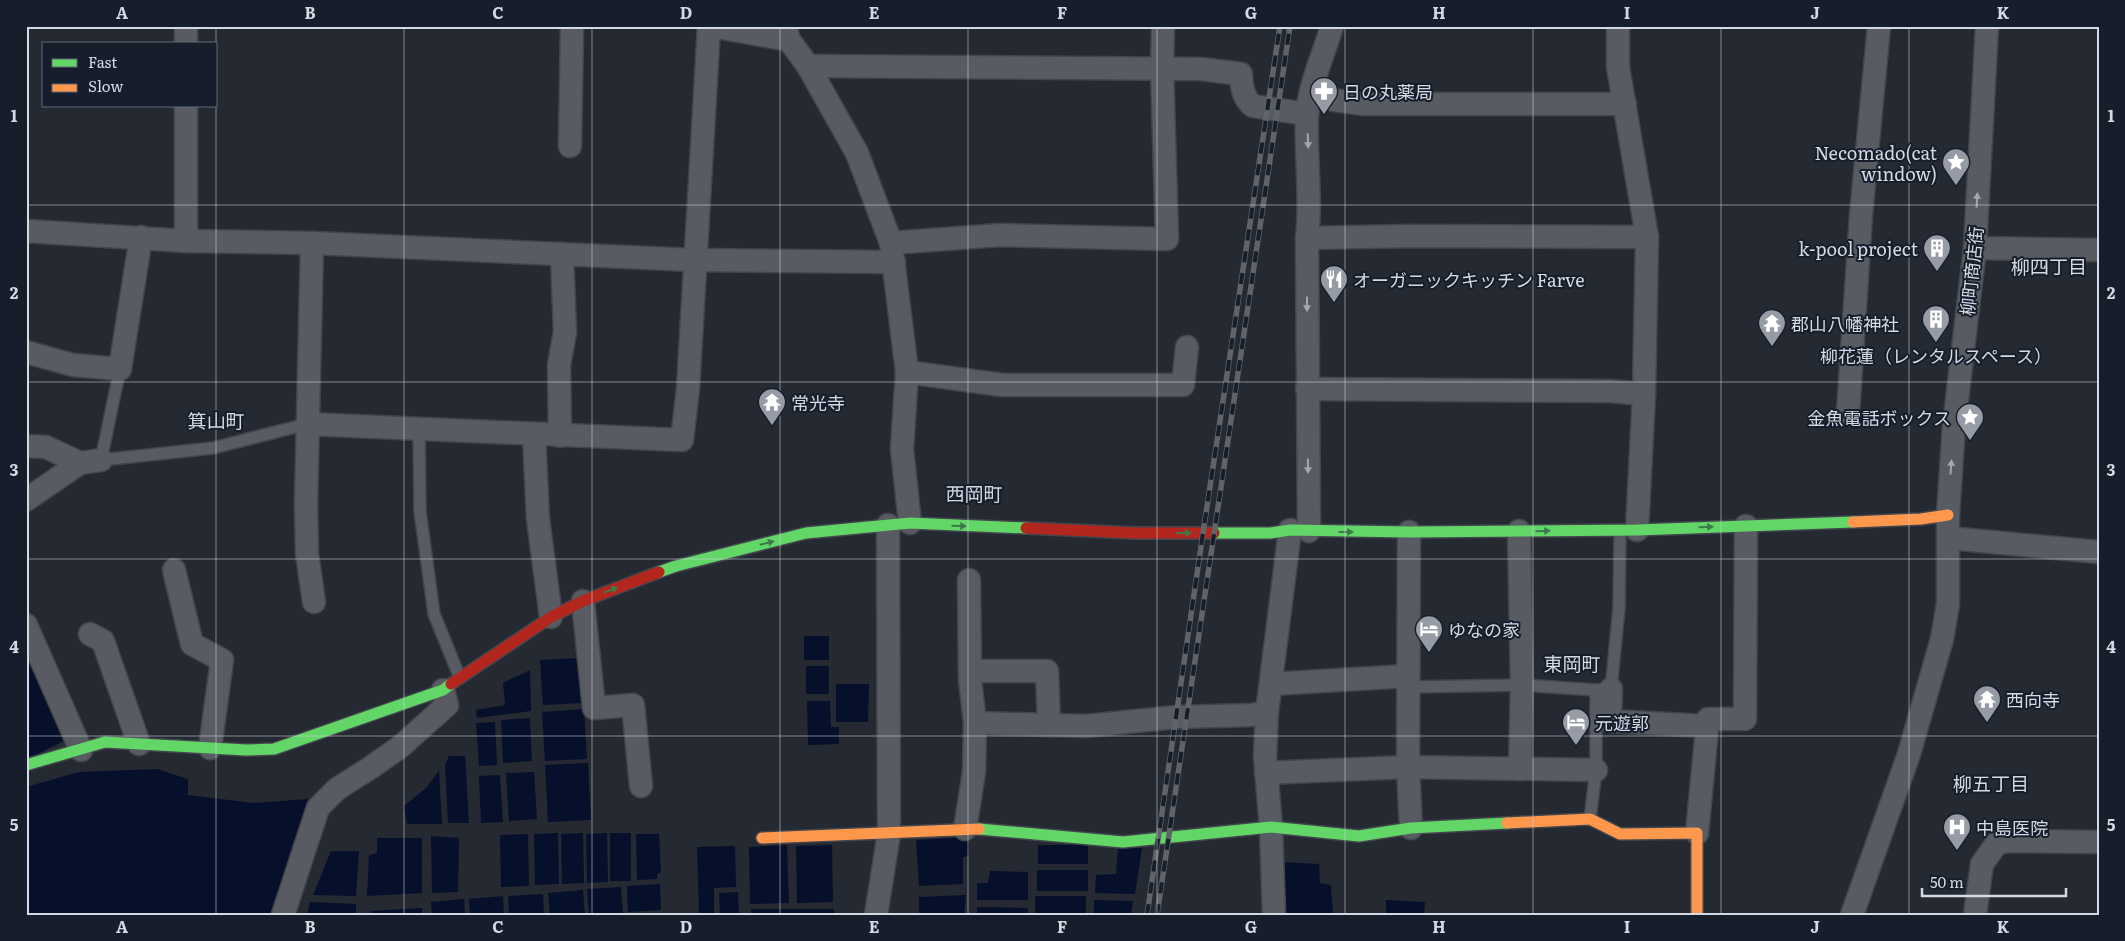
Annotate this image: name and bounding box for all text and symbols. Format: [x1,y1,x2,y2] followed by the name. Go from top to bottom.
[116,0,128,24] text: A
[304,0,316,24] text: B
[492,0,504,24] text: C
[680,0,692,24] text: D
[869,0,880,24] text: E
[1057,0,1067,24] text: F
[1245,0,1257,24] text: G
[1432,0,1446,24] text: H
[1624,0,1630,24] text: I
[1810,0,1820,24] text: J
[1997,0,2010,24] text: K
[42,42,218,108] legend
[88,50,117,73] text: Fast
[88,74,123,97] text: Slow
[1309,76,1339,115] pharmacy icon: 日の丸薬局
[1343,78,1433,105] place label: 日の丸薬局
[11,103,18,127] text: 1
[2108,103,2115,127] text: 1
[1304,134,1312,150] one-way arrow
[1814,139,1938,187] place label: Necomado(cat window)
[1941,147,1971,186] place icon: Necomado(cat window)
[1974,192,1982,208] one-way arrow
[1953,225,1989,317] street label: 柳町商店街
[1922,233,1952,272] building icon: k-pool project
[1798,235,1919,262] place label: k-pool project
[2011,252,2087,280] district label: 柳四丁目
[1319,264,1349,303] restaurant icon: オーガニックキッチン Farve
[1353,266,1585,293] place label: オーガニックキッチン Farve
[10,280,19,304] text: 2
[2107,280,2116,304] text: 2
[1303,296,1311,312] one-way arrow
[1921,304,1951,343] building icon: 柳花蓮（レンタルスペース）
[1757,308,1787,347] temple icon: 郡山八幡神社
[1791,310,1899,337] place label: 郡山八幡神社
[1820,342,2052,369] place label: 柳花蓮（レンタルスペース）
[757,387,787,426] temple icon: 常光寺
[791,389,845,416] place label: 常光寺
[1955,402,1985,441] place icon: 金魚電話ボックス
[1808,404,1951,431] place label: 金魚電話ボックス
[187,406,245,434] district label: 箕山町
[10,457,19,481] text: 3
[2107,457,2116,481] text: 3
[1304,458,1312,474] one-way arrow
[1948,458,1956,474] one-way arrow
[945,479,1003,507] district label: 西岡町
[951,522,967,530] one-way arrow
[1698,523,1714,531] one-way arrow
[1536,526,1552,534] one-way arrow
[1338,528,1354,536] one-way arrow
[1176,529,1192,537] one-way arrow
[759,539,774,547] one-way arrow
[604,586,619,593] one-way arrow
[1414,614,1444,653] hotel icon: ゆなの家
[1448,616,1520,643] place label: ゆなの家
[9,634,19,658] text: 4
[2106,634,2116,658] text: 4
[1543,649,1601,677] district label: 東岡町
[1972,684,2002,723] temple icon: 西向寺
[2006,686,2060,713] place label: 西向寺
[1561,707,1591,746] hotel icon: 元遊郭
[1595,709,1649,736] place label: 元遊郭
[1953,769,2029,797] district label: 柳五丁目
[10,812,19,836] text: 5
[1942,812,1972,851] hospital icon: 中島医院
[2107,812,2116,836] text: 5
[1976,814,2048,841] place label: 中島医院
[1922,866,2066,898] scale bar
[1930,870,1964,893] text: 50 m
[116,914,128,938] text: A
[304,914,316,938] text: B
[492,914,504,938] text: C
[680,914,692,938] text: D
[869,914,880,938] text: E
[1057,914,1067,938] text: F
[1245,914,1257,938] text: G
[1432,914,1446,938] text: H
[1624,914,1630,938] text: I
[1810,914,1820,938] text: J
[1997,914,2010,938] text: K

